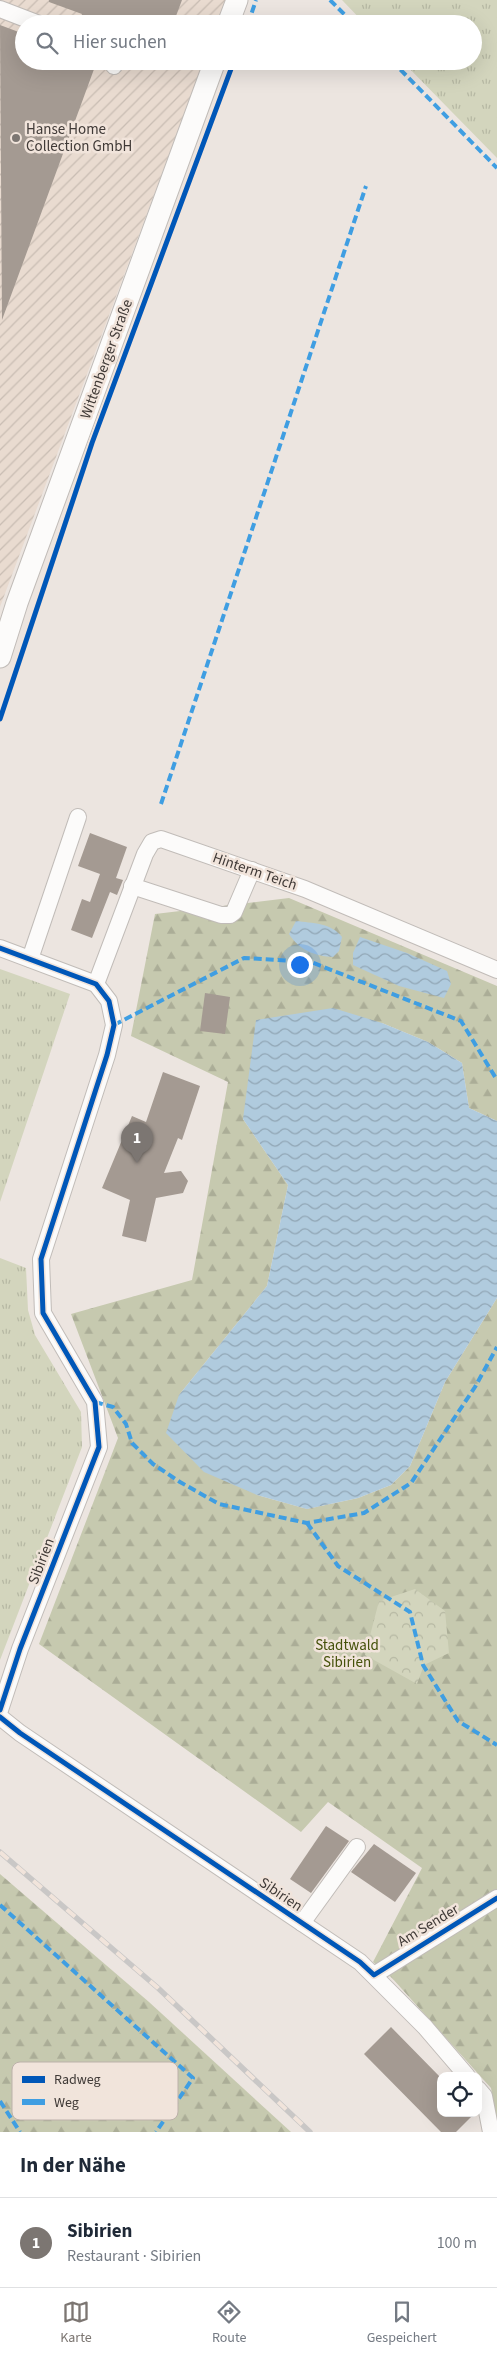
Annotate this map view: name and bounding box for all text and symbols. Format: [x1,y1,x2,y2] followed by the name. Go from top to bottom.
[15,15,482,70] search box
[33,29,61,57] icon: search
[73,29,167,56] text: Hier suchen
[26,119,132,157] place label: Hanse Home Collection GmbH
[10,132,22,144] marker: Hanse Home Collection GmbH
[75,296,138,422] street label: Wittenberger Straße
[210,847,300,896] street label: Hinterm Teich
[287,952,313,978] your location
[121,1122,153,1163] pin: 1
[23,1535,60,1587] street label: Sibirien
[315,1635,379,1673] park label: Stadtwald Sibirien
[255,1872,307,1917] street label: Sibirien
[394,1898,464,1952] street label: Am Sender
[12,2062,178,2120] legend
[54,2070,101,2090] text: Radweg
[437,2072,482,2117] map controls
[437,2072,482,2117] button: locate
[54,2093,79,2113] text: Weg
[20,2150,126,2180] text: In der Nähe
[67,2218,132,2245] text: Sibirien
[32,2232,40,2254] text: 1
[437,2232,477,2254] text: 100 m
[67,2245,201,2267] text: Restaurant · Sibirien
[60,2298,92,2348] tab: Karte
[212,2298,246,2348] tab: Route
[367,2298,437,2348] tab: Gespeichert

